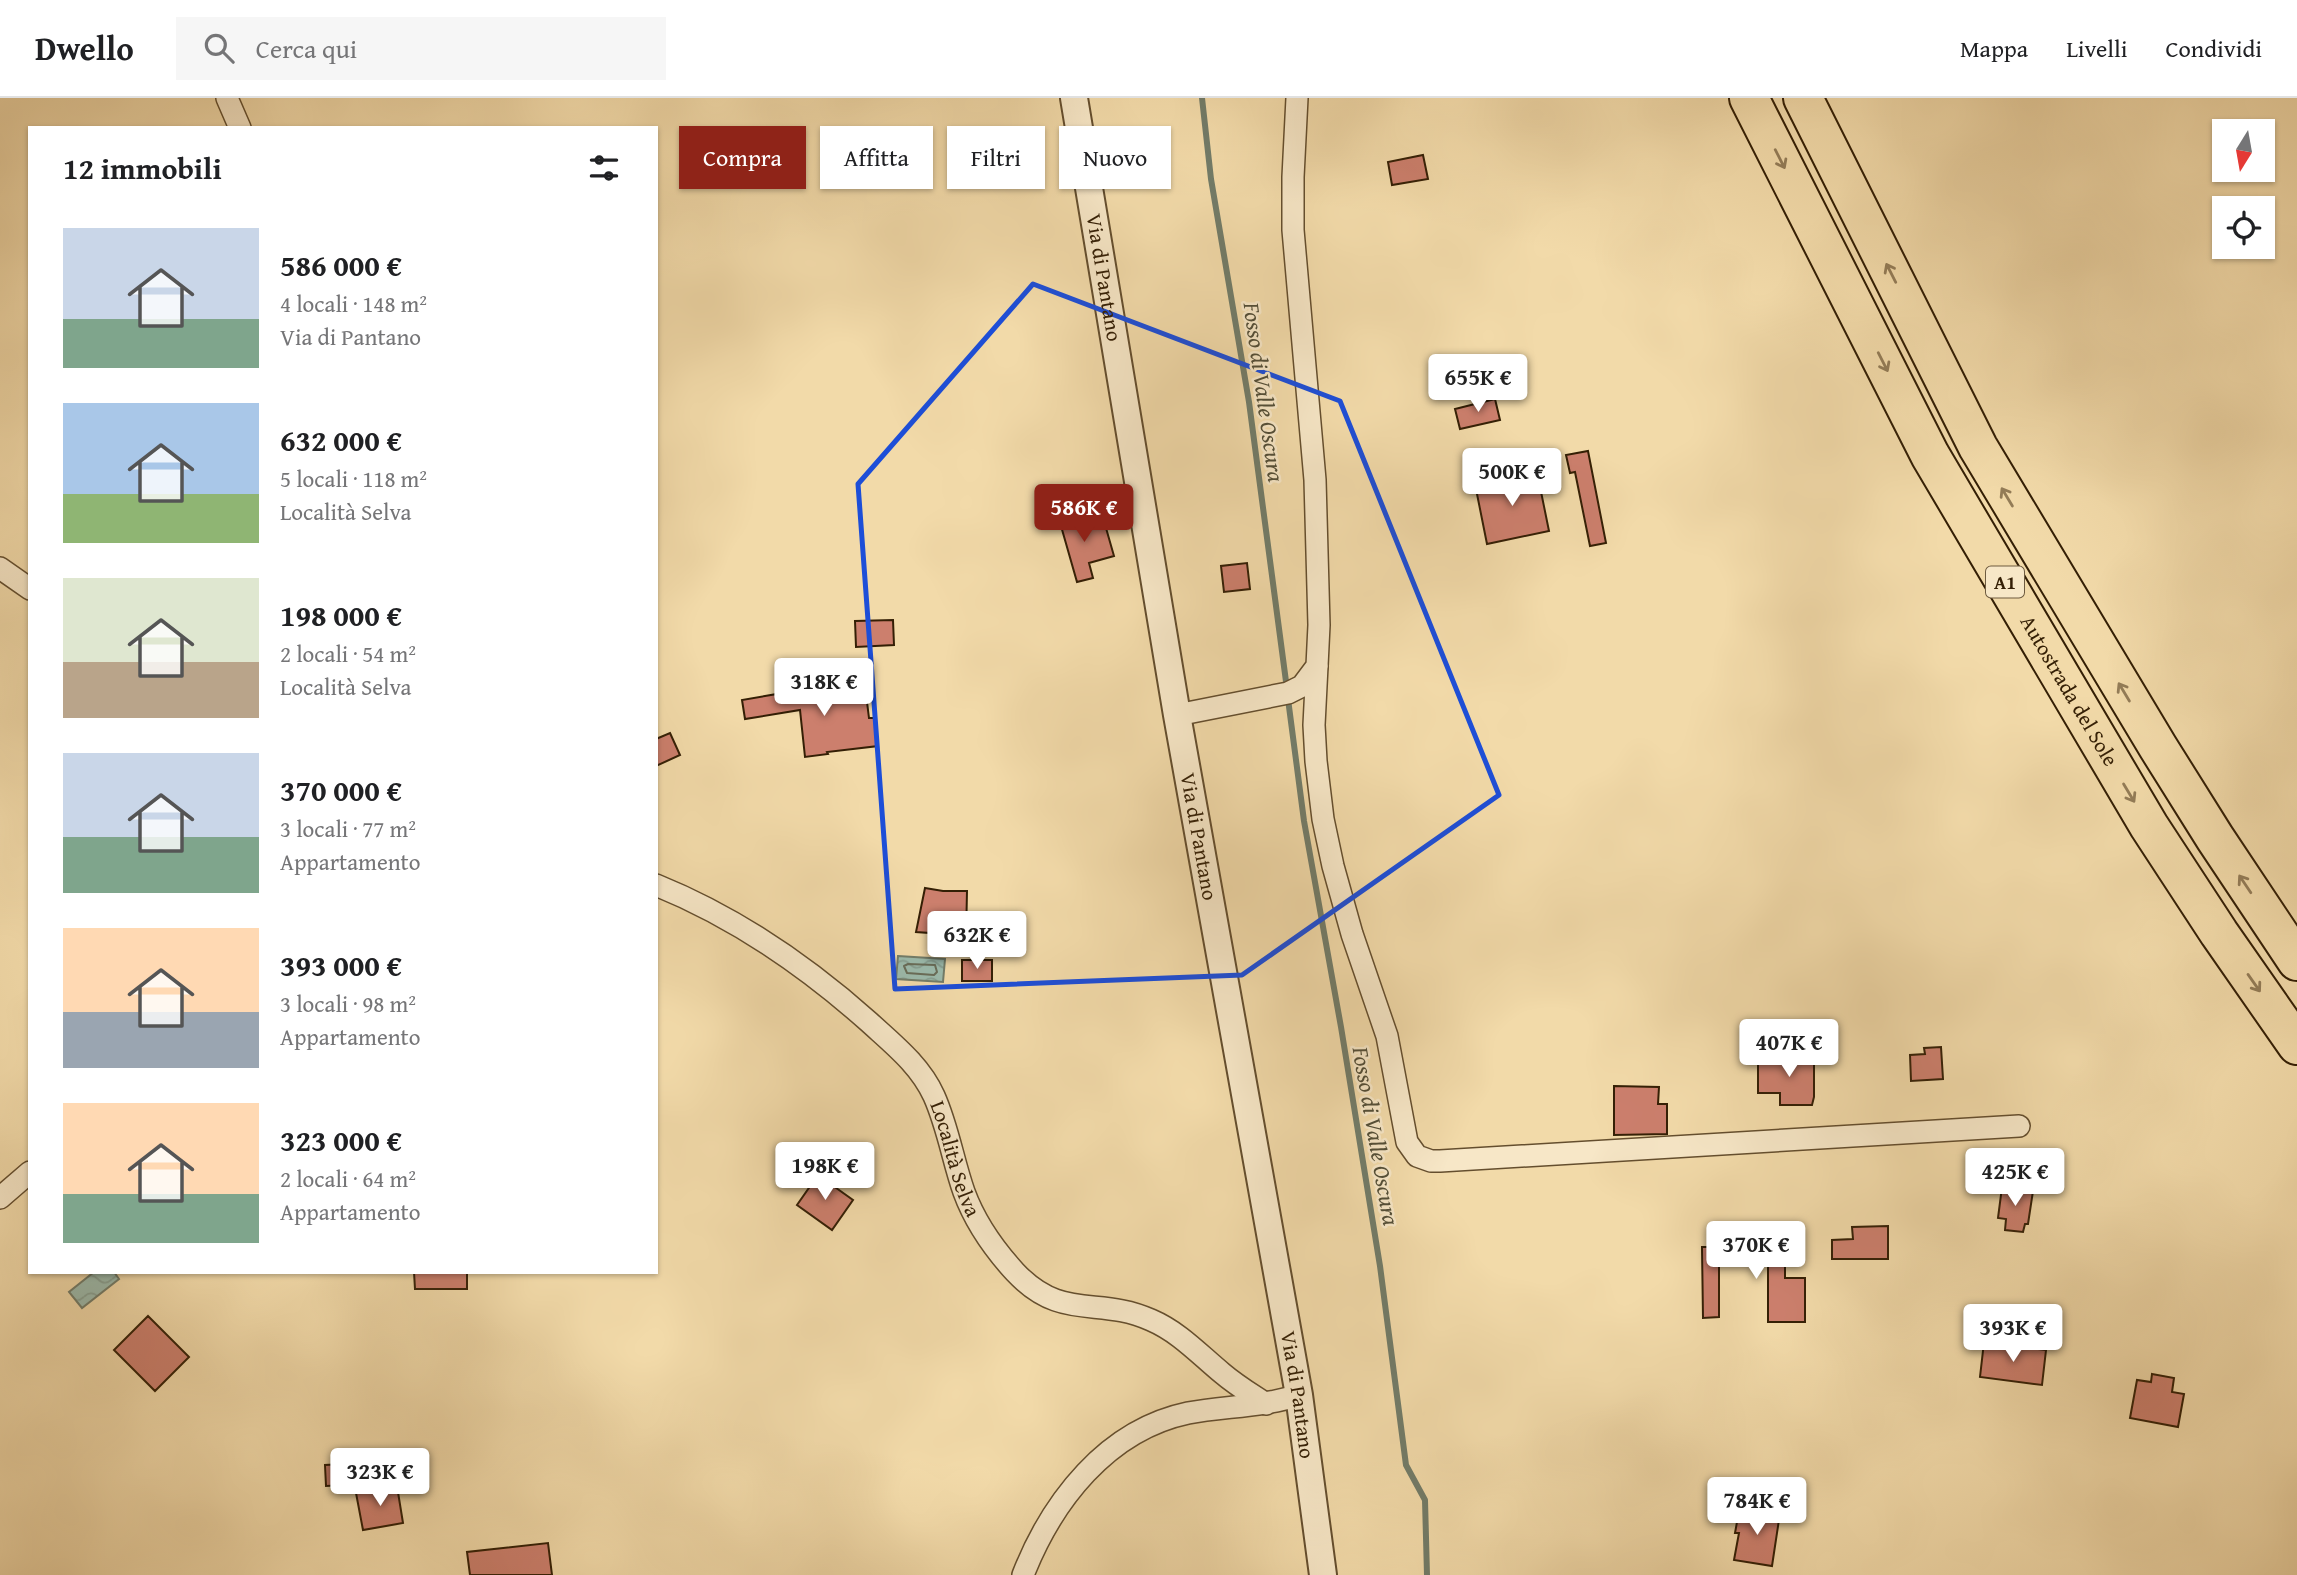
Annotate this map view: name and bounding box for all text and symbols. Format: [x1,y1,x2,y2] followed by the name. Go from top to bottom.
[176,17,666,80] search box
[35,24,134,72] text: Dwello
[200,29,238,67] icon: search
[256,29,357,68] text: Cerca qui
[1960,31,2028,66] text: Mappa
[2066,31,2127,66] text: Livelli
[2165,31,2262,66] text: Condividi
[2212,119,2275,182] north arrow
[2212,119,2275,259] map controls
[679,126,806,189] chip: Compra
[820,126,933,189] chip: Affitta
[947,126,1045,189] chip: Filtri
[1059,126,1171,189] chip: Nuovo
[63,146,222,190] text: 12 immobili
[1773,148,1787,169] one-way arrow
[585,149,623,187] icon: filters
[2212,196,2275,259] button: locate
[1079,211,1130,344] street label: Via di Pantano
[280,243,402,287] text: 586 000 €
[119,256,203,340] icon: home
[1883,263,1897,284] one-way arrow
[280,287,427,320] text: 4 locali · 148 m²
[1235,299,1293,484] water label: Fosso di Valle Oscura
[280,320,421,353] text: Via di Pantano
[1876,351,1890,372] one-way arrow
[1421,354,1535,414] pin: 655K €
[1444,360,1512,393] text: 655K €
[280,418,402,462] text: 632 000 €
[119,431,203,515] icon: home
[1455,448,1569,508] pin: 500K €
[1478,454,1546,487] text: 500K €
[280,462,427,495] text: 5 locali · 118 m²
[1027,484,1141,544] pin: 586K €
[2000,487,2014,507] one-way arrow
[1050,490,1118,523] text: 586K €
[280,495,411,528] text: Località Selva
[1986,566,2024,597] road number: A1
[280,593,402,637] text: 198 000 €
[119,606,203,690] icon: home
[2013,609,2126,772] street label: Autostrada del Sole
[280,637,416,670] text: 2 locali · 54 m²
[767,658,881,718] pin: 318K €
[790,664,858,697] text: 318K €
[280,670,411,703] text: Località Selva
[2117,682,2131,702] one-way arrow
[280,768,402,812] text: 370 000 €
[1173,770,1226,903] street label: Via di Pantano
[119,781,203,865] icon: home
[2123,782,2137,802] one-way arrow
[280,812,416,845] text: 3 locali · 77 m²
[280,845,420,878] text: Appartamento
[2238,875,2252,895] one-way arrow
[920,912,1034,971] pin: 632K €
[943,917,1011,950] text: 632K €
[280,943,402,987] text: 393 000 €
[119,956,203,1040] icon: home
[2247,973,2261,992] one-way arrow
[280,987,416,1020] text: 3 locali · 98 m²
[280,1020,420,1053] text: Appartamento
[1732,1020,1846,1079] pin: 407K €
[1755,1025,1823,1058] text: 407K €
[1344,1043,1409,1228] water label: Fosso di Valle Oscura
[923,1096,989,1222] street label: Località Selva
[280,1118,402,1162] text: 323 000 €
[119,1131,203,1215] icon: home
[768,1142,882,1202] pin: 198K €
[791,1148,859,1181] text: 198K €
[1958,1148,2072,1208] pin: 425K €
[1981,1154,2049,1187] text: 425K €
[280,1162,416,1195] text: 2 locali · 64 m²
[280,1195,420,1228] text: Appartamento
[1699,1222,1813,1281] pin: 370K €
[1722,1227,1790,1260] text: 370K €
[1956,1304,2070,1364] pin: 393K €
[1979,1310,2047,1343] text: 393K €
[1273,1328,1323,1460] street label: Via di Pantano
[323,1448,437,1508] pin: 323K €
[346,1454,414,1487] text: 323K €
[1700,1478,1814,1537] pin: 784K €
[1723,1483,1791,1516] text: 784K €

